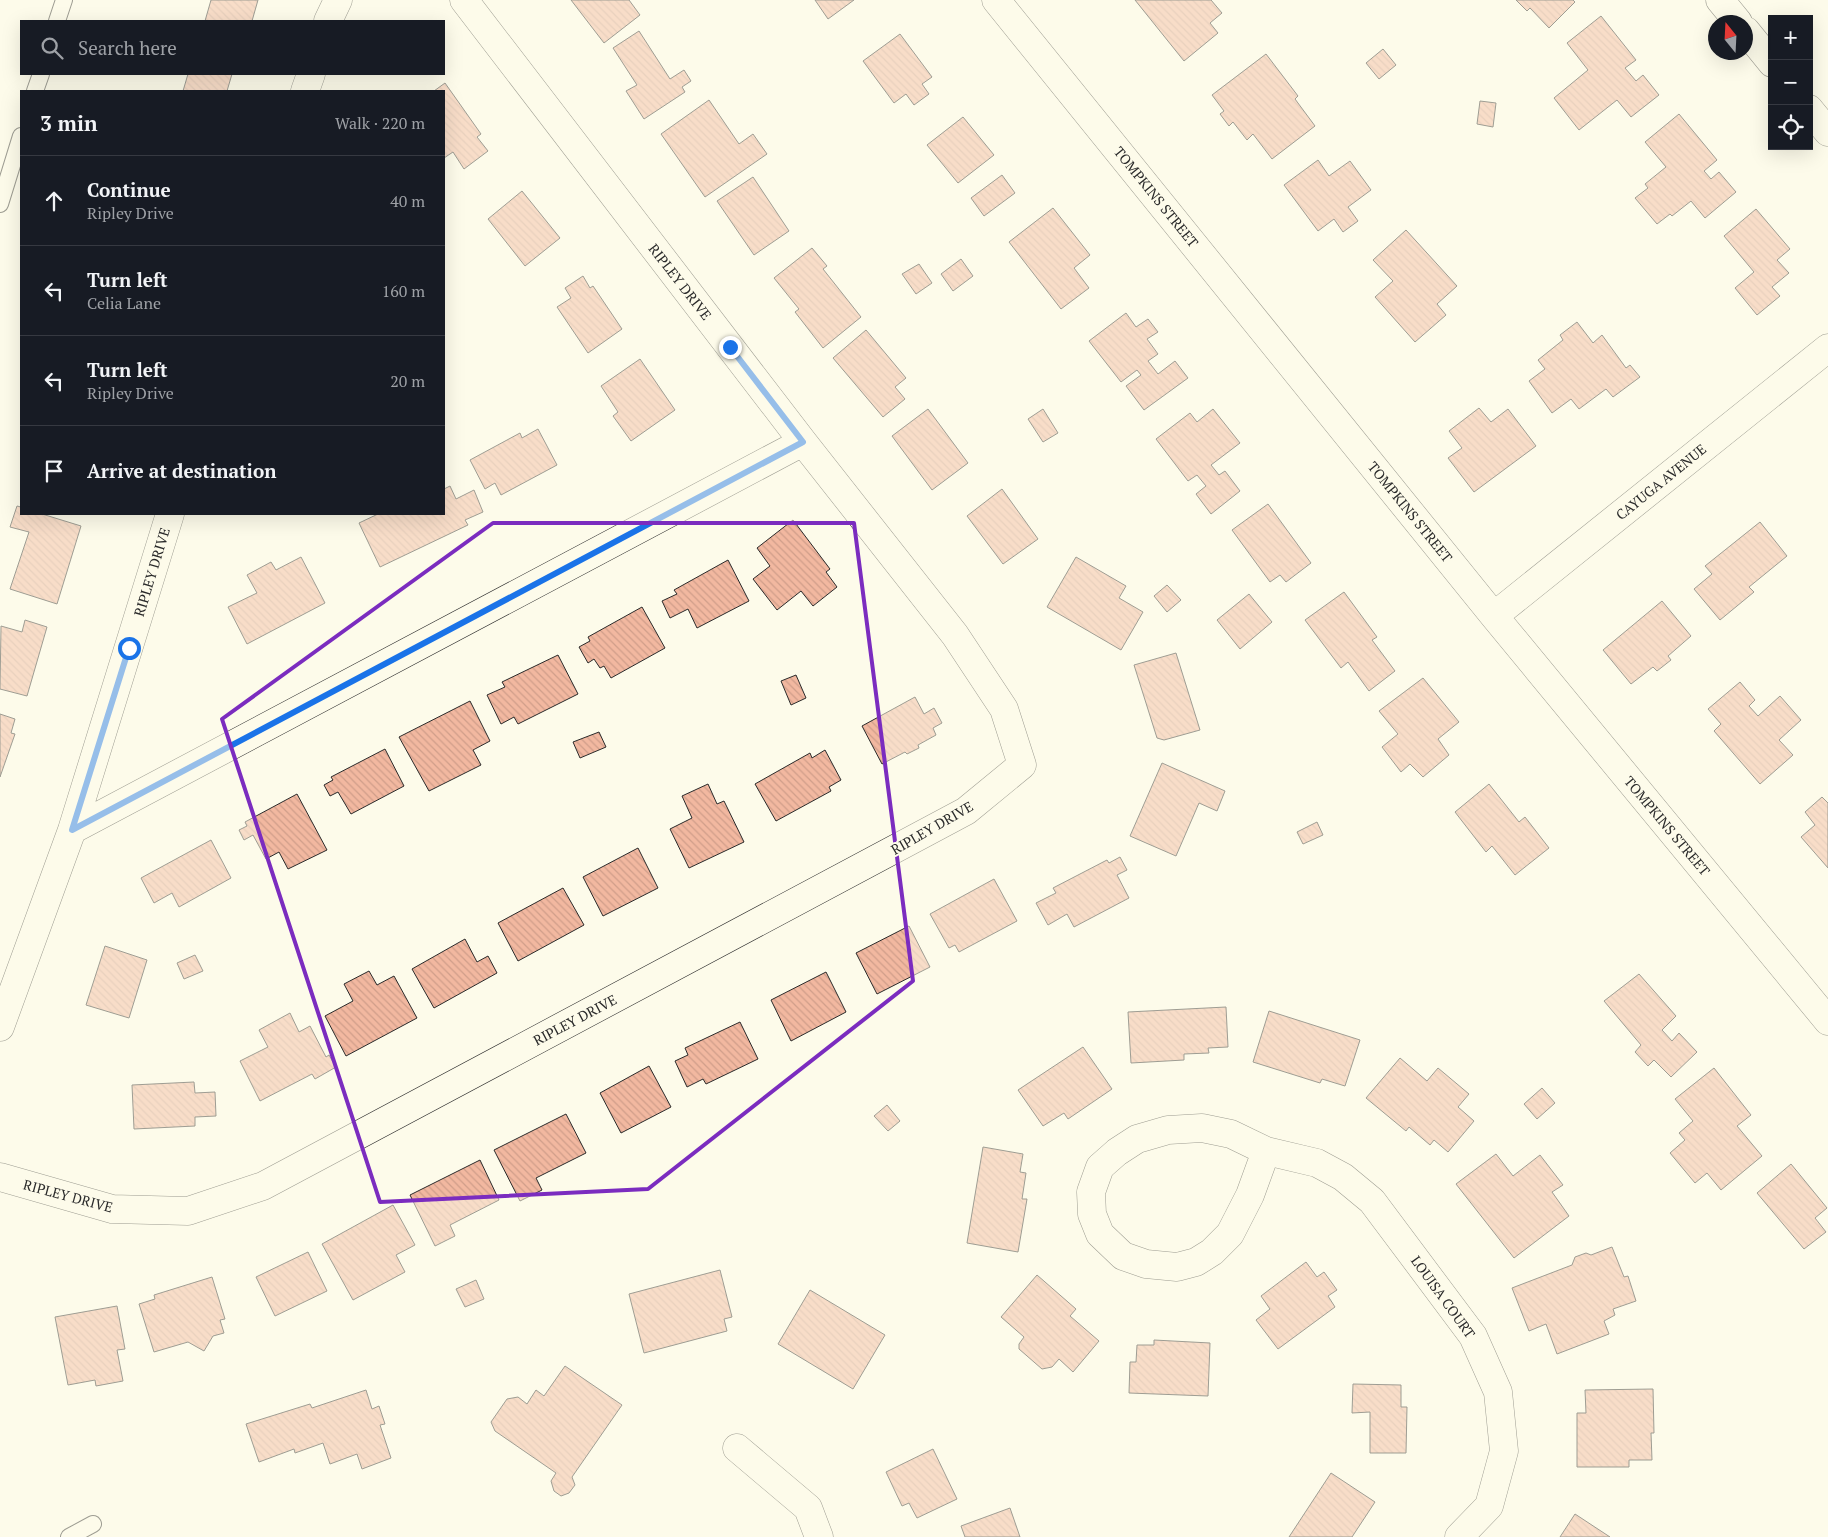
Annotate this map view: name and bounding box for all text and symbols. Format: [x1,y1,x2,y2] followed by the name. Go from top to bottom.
[1708,15,1753,60] north arrow
[1768,15,1813,150] map controls
[1768,15,1813,60] button: +
[20,20,445,75] search box
[38,34,66,62] icon: search
[78,35,177,60] text: Search here
[1768,60,1813,105] button: −
[1768,105,1813,150] button: locate
[40,109,97,137] text: 3 min
[335,112,425,134] text: Walk · 220 m
[1110,142,1203,251] street label: TOMPKINS STREET
[87,177,171,202] text: Continue
[40,187,68,215] icon: ahead
[390,190,425,212] text: 40 m
[87,202,174,224] text: Ripley Drive
[645,240,716,324] street label: RIPLEY DRIVE
[87,267,168,292] text: Turn left
[40,277,68,305] icon: left
[382,280,425,302] text: 160 m
[87,292,161,314] text: Celia Lane
[719,336,742,359] route end
[87,357,168,382] text: Turn left
[40,367,68,395] icon: left
[390,370,425,392] text: 20 m
[87,382,174,404] text: Ripley Drive
[1612,439,1710,524] street label: CAYUGA AVENUE
[40,457,68,485] icon: arrive
[1364,457,1457,566] street label: TOMPKINS STREET
[87,458,276,483] text: Arrive at destination
[129,525,174,619] street label: RIPLEY DRIVE
[118,637,141,660] route start
[1620,772,1715,880] street label: TOMPKINS STREET
[887,796,976,859] street label: RIPLEY DRIVE
[530,990,620,1050] street label: RIPLEY DRIVE
[21,1174,115,1217] street label: RIPLEY DRIVE
[1407,1252,1480,1342] street label: LOUISA COURT

